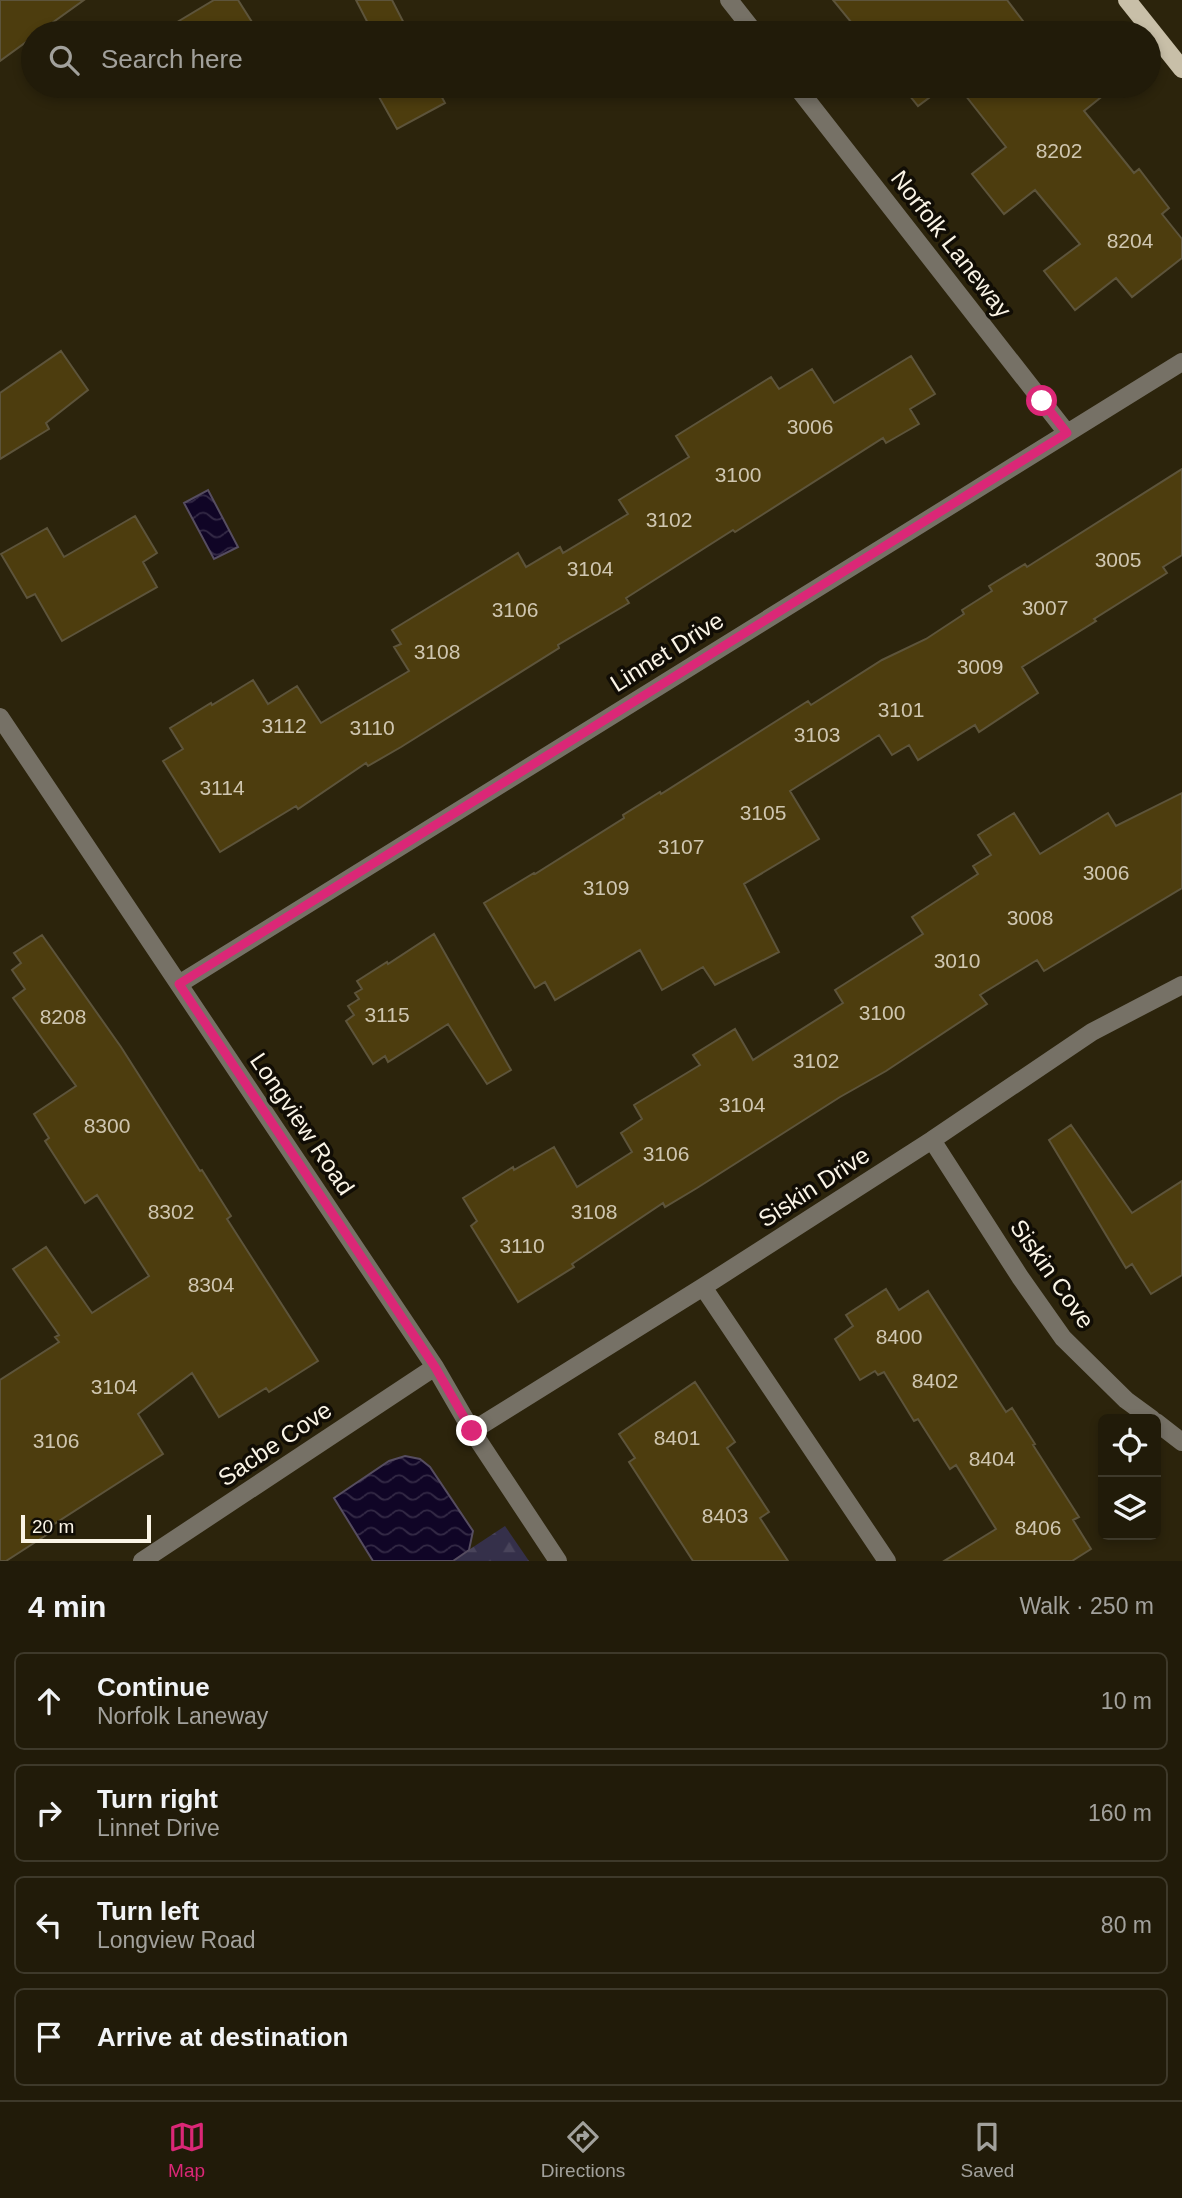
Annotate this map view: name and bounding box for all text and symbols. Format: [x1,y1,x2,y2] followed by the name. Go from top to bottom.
[21,21,1161,98] search box
[45,41,83,79] icon: search
[101,44,243,74] text: Search here
[1036,139,1082,162] house number: 8202
[886,165,1017,322] street label: Norfolk Laneway
[1107,229,1154,252] house number: 8204
[1026,385,1057,416] route start
[787,415,833,438] house number: 3006
[715,463,761,486] house number: 3100
[646,508,692,531] house number: 3102
[1095,548,1141,571] house number: 3005
[567,557,614,580] house number: 3104
[1022,596,1068,619] house number: 3007
[492,598,538,621] house number: 3106
[605,606,728,697] street label: Linnet Drive
[414,640,460,663] house number: 3108
[957,655,1003,678] house number: 3009
[878,698,924,721] house number: 3101
[261,714,307,737] house number: 3112
[349,716,395,739] house number: 3110
[794,723,840,746] house number: 3103
[199,776,245,799] house number: 3114
[740,801,786,824] house number: 3105
[658,835,704,858] house number: 3107
[1083,861,1129,884] house number: 3006
[583,876,629,899] house number: 3109
[1007,906,1053,929] house number: 3008
[934,949,980,972] house number: 3010
[859,1001,905,1024] house number: 3100
[364,1003,410,1026] house number: 3115
[40,1005,86,1028] house number: 8208
[245,1048,360,1200] street label: Longview Road
[793,1049,839,1072] house number: 3102
[719,1093,766,1116] house number: 3104
[84,1114,130,1137] house number: 8300
[753,1141,874,1232] street label: Siskin Drive
[643,1142,689,1165] house number: 3106
[148,1200,194,1223] house number: 8302
[571,1200,617,1223] house number: 3108
[1005,1214,1100,1333] street label: Siskin Cove
[499,1234,545,1257] house number: 3110
[188,1273,235,1296] house number: 8304
[876,1325,922,1348] house number: 8400
[912,1369,958,1392] house number: 8402
[91,1375,138,1398] house number: 3104
[213,1396,336,1491] street label: Sacbe Cove
[1098,1414,1161,1540] map controls
[1098,1414,1161,1477] button: locate
[456,1415,487,1446] route end
[654,1426,700,1449] house number: 8401
[33,1429,79,1452] house number: 3106
[969,1447,1016,1470] house number: 8404
[1098,1477,1161,1540] button: layers
[702,1504,748,1527] house number: 8403
[21,1512,150,1544] scale bar
[32,1516,74,1537] text: 20 m
[1015,1516,1061,1539] house number: 8406
[28,1590,106,1623] text: 4 min
[1019,1593,1154,1619] text: Walk · 250 m
[97,1672,210,1702] text: Continue
[30,1682,68,1720] icon: ahead
[1101,1688,1152,1714] text: 10 m
[97,1703,268,1729] text: Norfolk Laneway
[97,1784,218,1814] text: Turn right
[30,1794,68,1832] icon: right
[1088,1800,1152,1826] text: 160 m
[97,1815,220,1841] text: Linnet Drive
[97,1896,199,1926] text: Turn left
[30,1906,68,1944] icon: left
[1101,1912,1152,1938] text: 80 m
[97,1927,256,1953] text: Longview Road
[30,2018,68,2056] icon: arrive
[97,2022,348,2052] text: Arrive at destination
[168,2118,206,2182] tab: Map
[541,2118,625,2182] tab: Directions
[960,2118,1014,2182] tab: Saved

